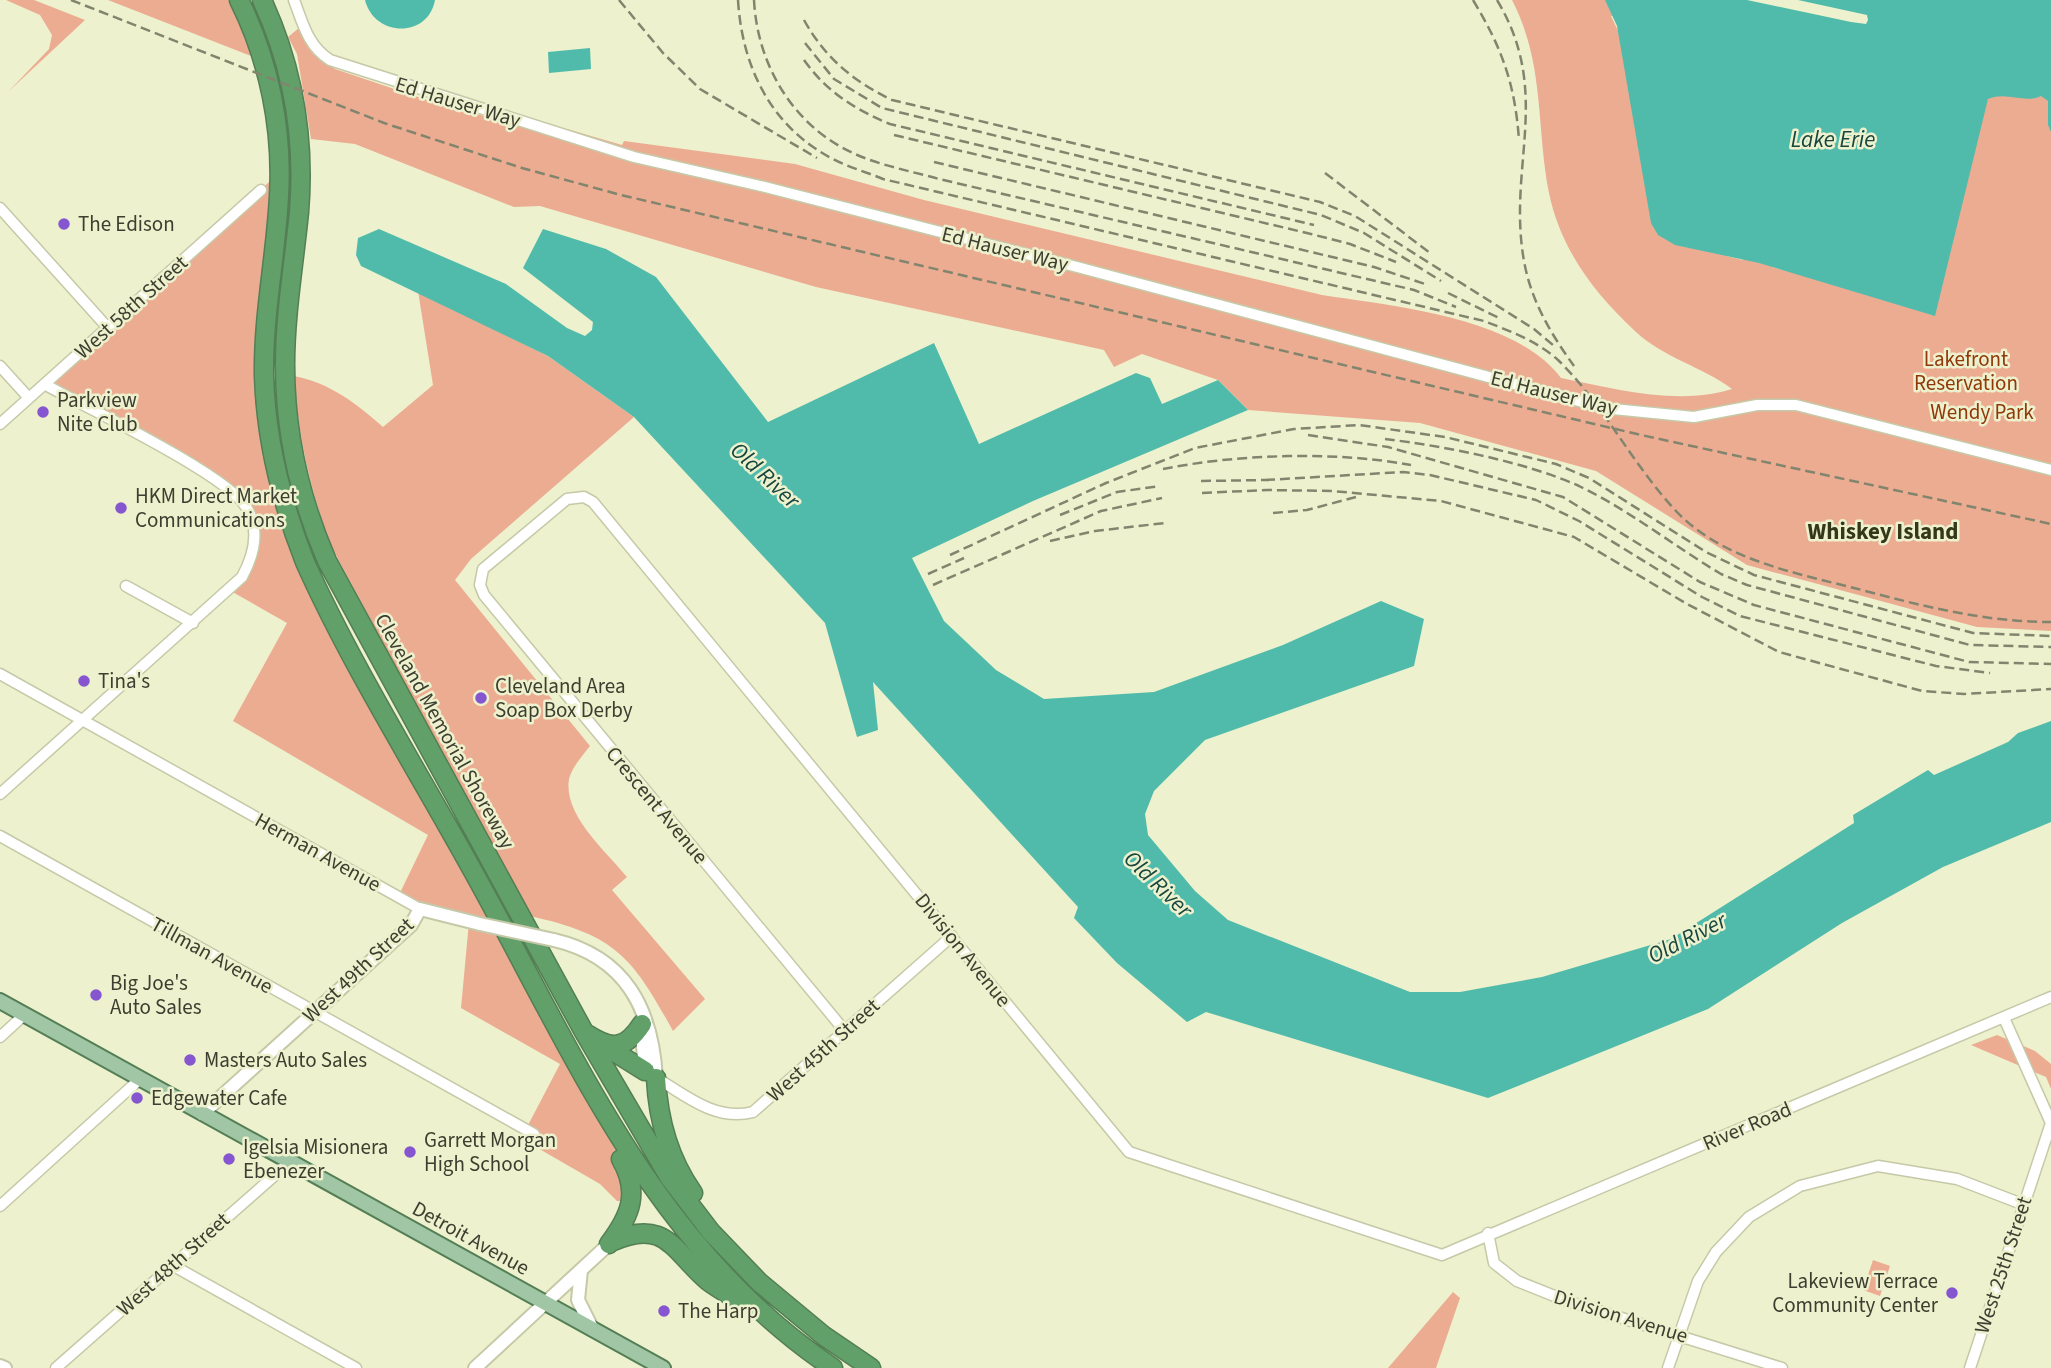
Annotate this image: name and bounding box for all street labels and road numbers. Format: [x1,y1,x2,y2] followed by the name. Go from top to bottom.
[392,69,525,135] street label: Ed Hauser Way
[938,219,1072,279] street label: Ed Hauser Way
[68,248,194,366] street label: West 58th Street
[1487,363,1621,423] street label: Ed Hauser Way
[368,608,523,854] street label: Cleveland Memorial Shoreway
[599,740,715,870] street label: Crescent Avenue
[250,805,386,899] street label: Herman Avenue
[908,887,1018,1013] street label: Division Avenue
[145,909,279,1001] street label: Tillman Avenue
[296,910,420,1030] street label: West 49th Street
[760,991,886,1109] street label: West 45th Street
[1698,1094,1796,1158] street label: River Road
[1967,1192,2039,1338] street label: West 25th Street
[407,1193,535,1283] street label: Detroit Avenue
[110,1205,236,1323] street label: West 48th Street
[1550,1281,1692,1351] street label: Division Avenue

